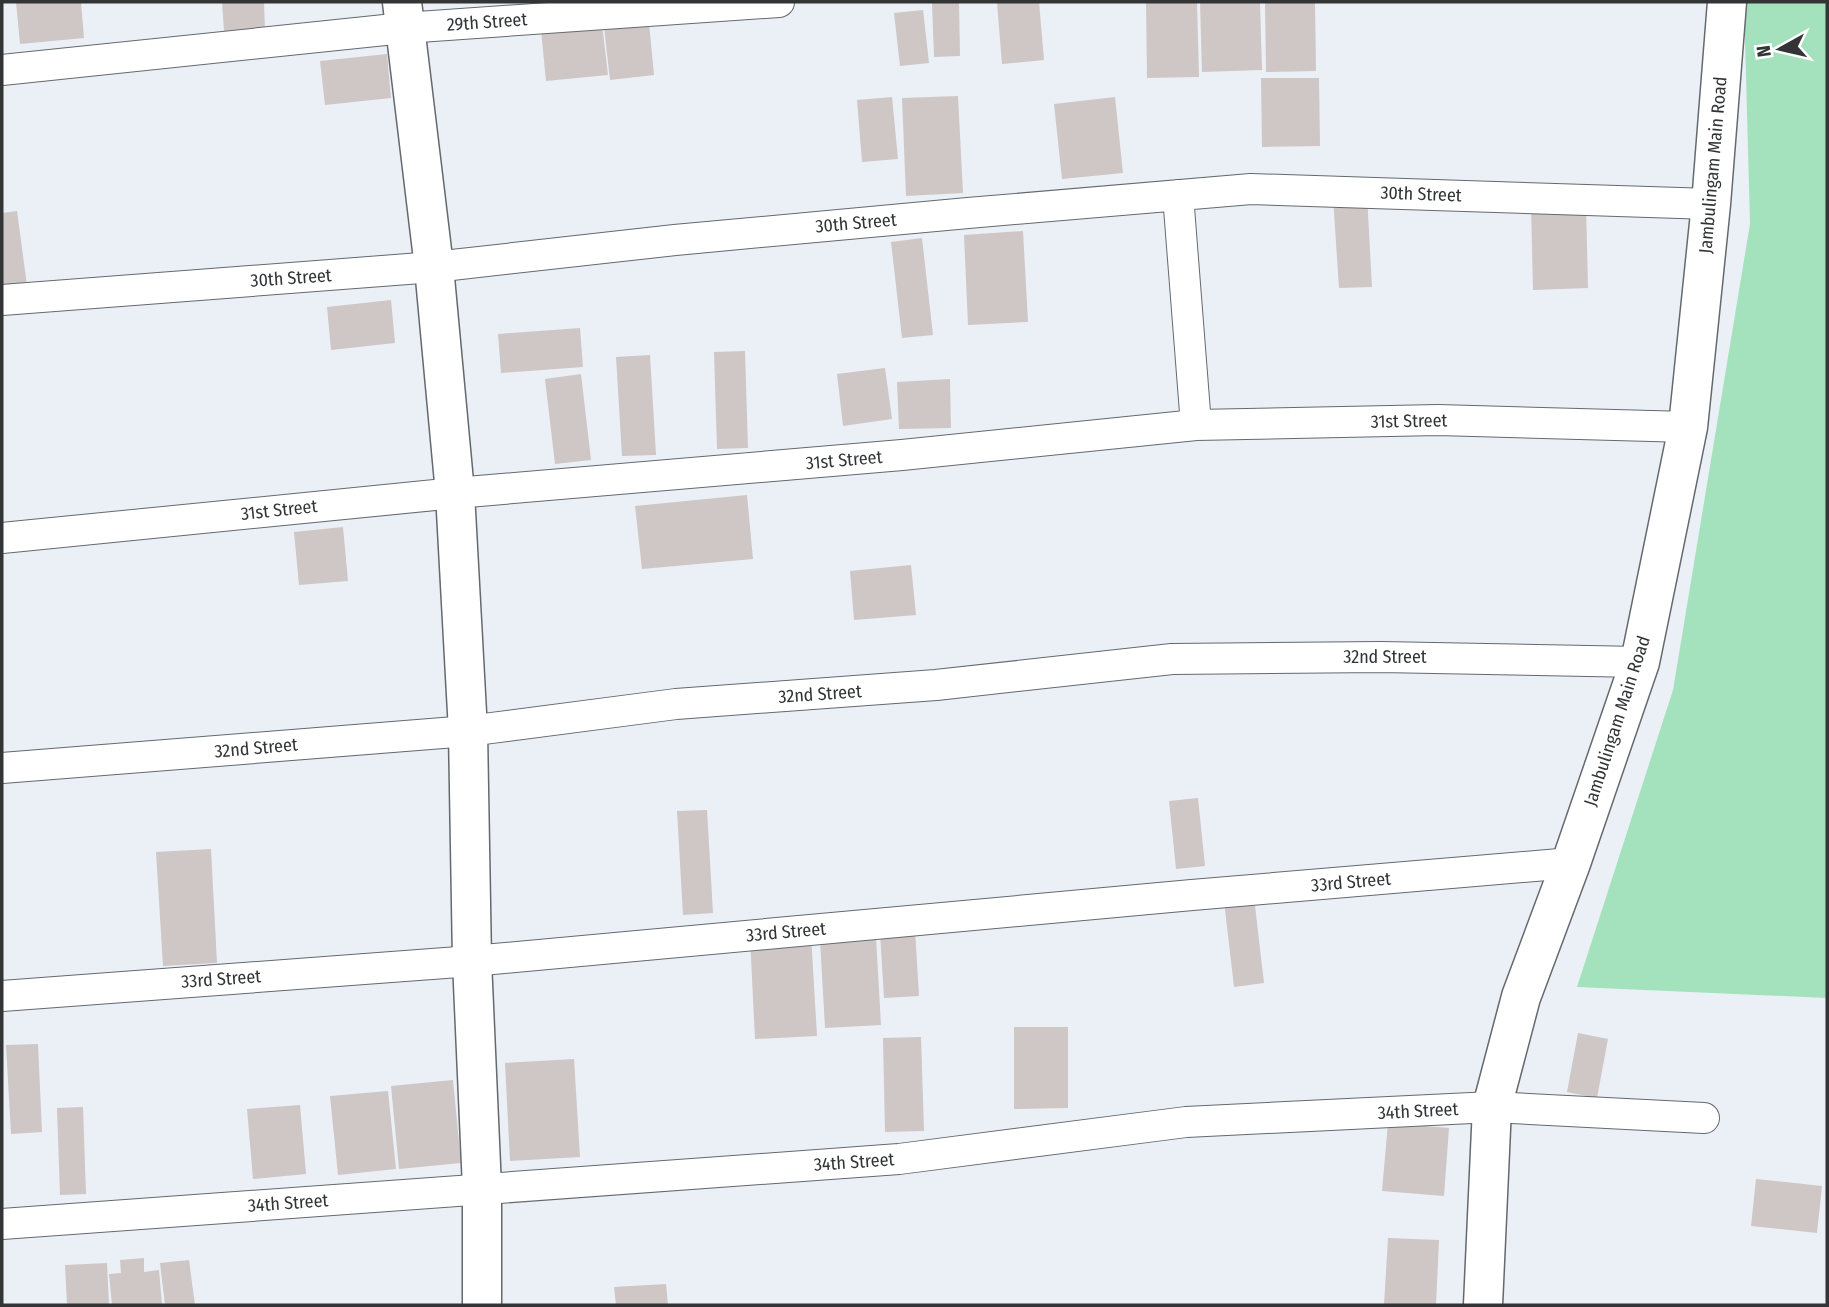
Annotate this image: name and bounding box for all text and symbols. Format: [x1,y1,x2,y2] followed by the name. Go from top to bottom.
[446,8,528,36] street label: 29th Street
[1745,14,1815,84] north arrow
[1751,44,1776,59] text: N
[1694,76,1732,254] street label: Jambulingam Main Road
[1380,182,1462,206] street label: 30th Street
[815,208,898,238] street label: 30th Street
[250,264,332,292] street label: 30th Street
[1370,409,1448,433] street label: 31st Street
[805,446,883,474] street label: 31st Street
[240,495,318,525] street label: 31st Street
[1579,633,1655,809] street label: Jambulingam Main Road
[1343,646,1427,668] street label: 32nd Street
[778,680,863,708] street label: 32nd Street
[213,733,299,763] street label: 32nd Street
[1310,868,1392,896] street label: 33rd Street
[745,918,827,946] street label: 33rd Street
[180,965,262,993] street label: 33rd Street
[1377,1098,1459,1124] street label: 34th Street
[813,1148,895,1176] street label: 34th Street
[247,1189,329,1217] street label: 34th Street

